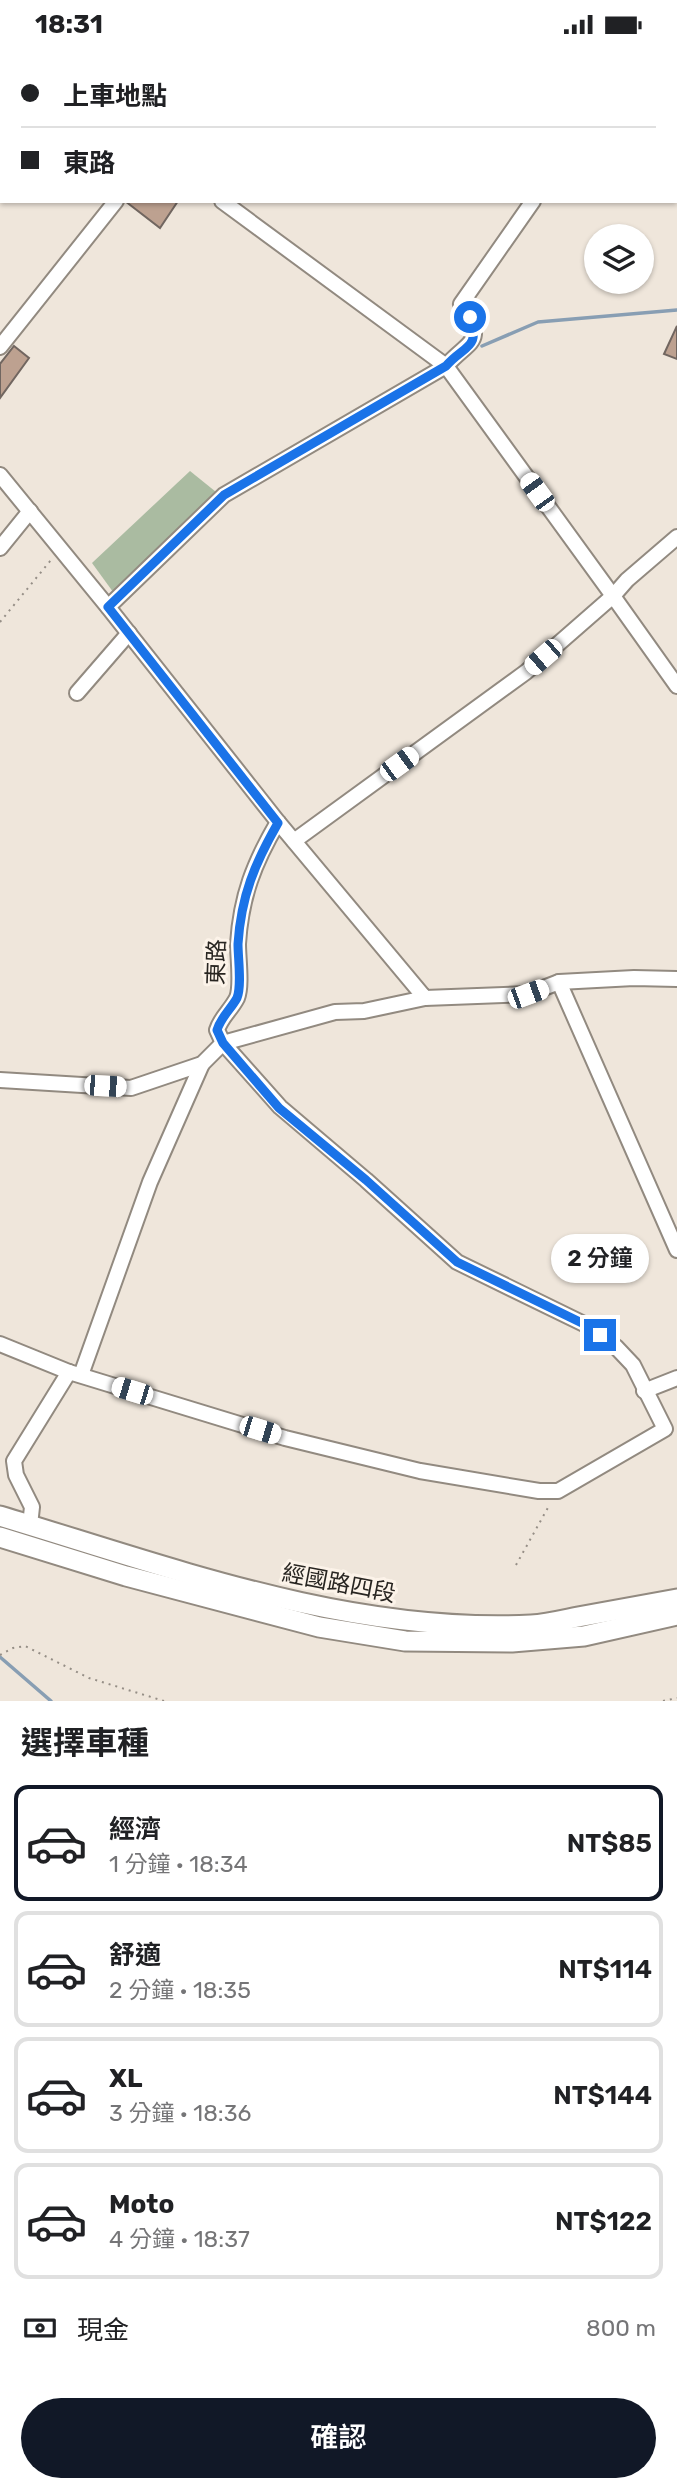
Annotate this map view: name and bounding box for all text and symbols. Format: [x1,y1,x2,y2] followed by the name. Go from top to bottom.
[35,9,103,40] text: 18:31
[63,81,167,112] text: 上車地點
[63,148,115,179] text: 東路
[584,224,654,294] map controls
[584,224,654,294] button: layers
[454,301,486,333] route start
[517,469,558,515] car
[521,635,566,679] car
[376,743,423,785] car
[201,939,231,985] street label: 東路
[505,977,552,1011] car
[84,1074,127,1098] car
[551,1233,649,1283] callout: 2 分鐘
[567,1244,633,1272] text: 2 分鐘
[584,1319,616,1351] route end
[109,1375,156,1407] car
[237,1414,284,1446] car
[280,1558,398,1608] street label: 經國路四段
[21,1724,149,1762] text: 選擇車種
[25,1812,88,1875] icon: car
[109,1814,161,1845] text: 經濟
[567,1828,652,1859] text: NT$85
[109,1850,248,1878] text: 1 分鐘 · 18:34
[25,1938,88,2001] icon: car
[109,1940,161,1971] text: 舒適
[558,1954,652,1985] text: NT$114
[109,1976,251,2004] text: 2 分鐘 · 18:35
[109,2063,142,2094] text: XL
[25,2064,88,2127] icon: car
[553,2080,652,2111] text: NT$144
[109,2099,251,2127] text: 3 分鐘 · 18:36
[109,2189,174,2220] text: Moto
[25,2190,88,2253] icon: car
[555,2206,652,2237] text: NT$122
[109,2225,250,2253] text: 4 分鐘 · 18:37
[21,2309,59,2347] icon: cash
[586,2314,656,2342] text: 800 m
[77,2315,129,2346] text: 現金
[21,2398,656,2478] button: 確認

